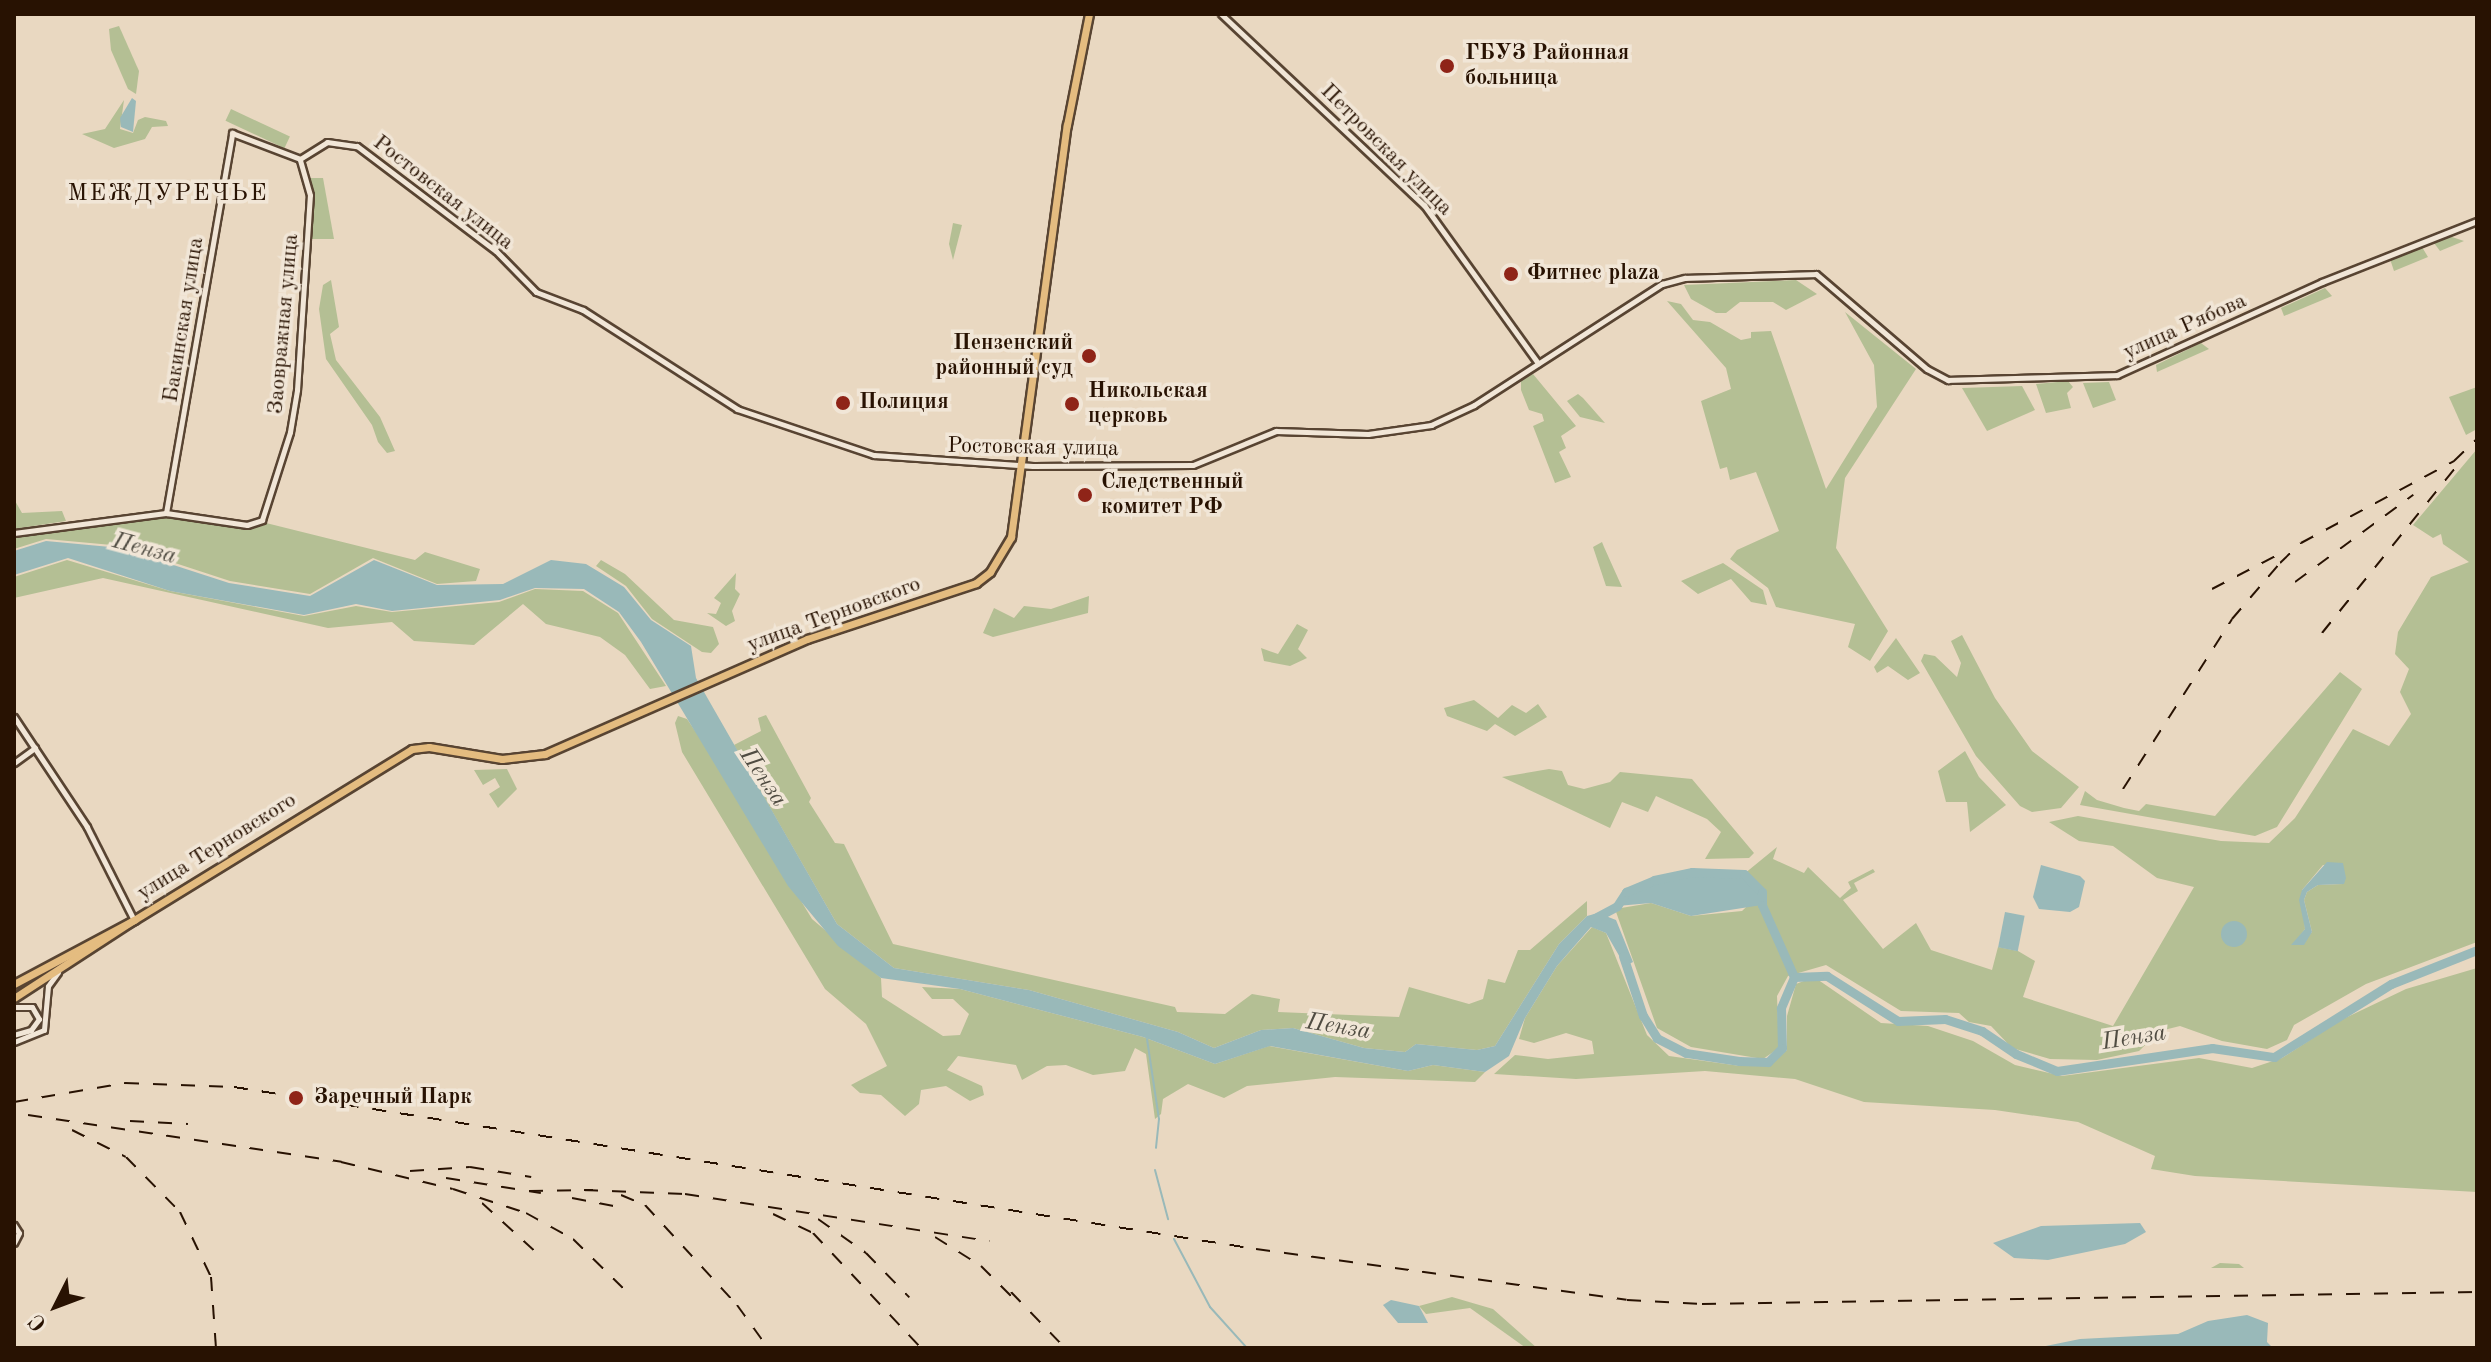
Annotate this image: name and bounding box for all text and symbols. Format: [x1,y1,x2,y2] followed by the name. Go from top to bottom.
[1465,40,1629,92] place label: ГБУЗ Районная больница
[1436,55,1458,77] marker: ГБУЗ Районная больница
[1314,78,1458,222] street label: Петровская улица
[367,130,519,256] street label: Ростовская улица
[67,181,269,209] district label: МЕЖДУРЕЧЬЕ
[263,233,305,415] street label: Заовражная улица
[158,236,210,404] street label: Бакинская улица
[1527,261,1659,287] place label: Фитнес plaza
[1502,265,1520,283] marker: Фитнес plaza
[2119,288,2251,366] street label: улица Рябова
[935,330,1073,382] place label: Пензенский районный суд
[1080,347,1098,365] marker: Пензенский районный суд
[1088,378,1208,430] place label: Никольская церковь
[859,390,949,416] place label: Полиция
[834,394,852,412] marker: Полиция
[1063,395,1081,413] marker: Никольская церковь
[947,433,1119,463] street label: Ростовская улица
[1101,469,1244,520] place label: Следственный комитет РФ
[1076,486,1094,504] marker: Следственный комитет РФ
[109,528,179,572] water label: Пенза
[744,571,924,659] street label: улица Терновского
[732,743,792,813] water label: Пенза
[133,787,301,907] street label: улица Терновского
[1304,1009,1372,1047] water label: Пенза
[2100,1020,2168,1058] water label: Пенза
[314,1085,472,1111] place label: Заречный Парк
[285,1087,307,1109] marker: Заречный Парк
[16,1266,96,1346] north arrow
[25,1309,51,1335] text: С

